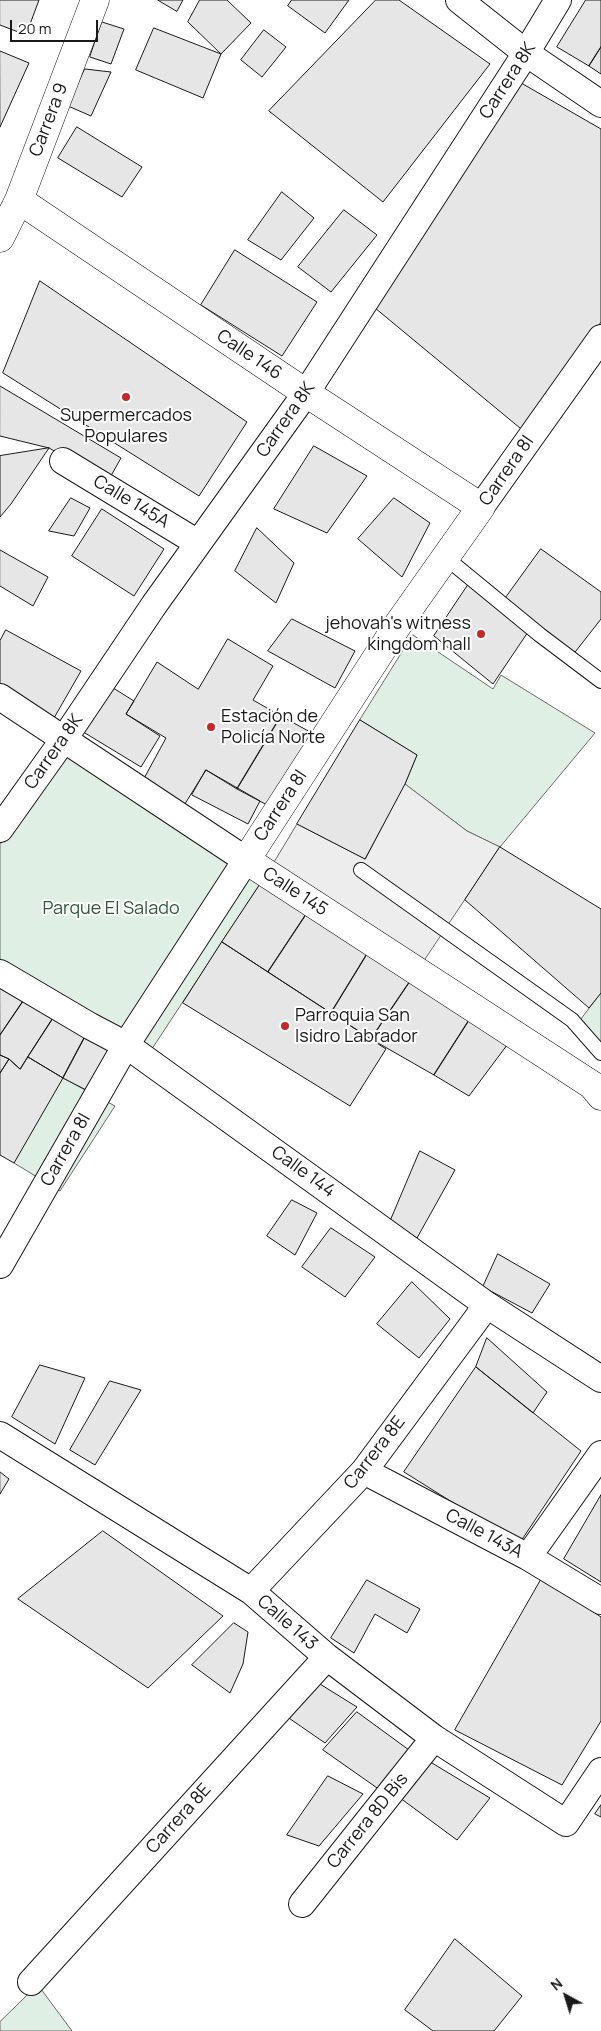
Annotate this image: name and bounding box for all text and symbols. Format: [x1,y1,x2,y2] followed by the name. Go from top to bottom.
[12,10,100,42] scale bar
[18,18,51,39] text: 20 m
[475,39,541,123] street label: Carrera 8K
[25,80,73,160] street label: Carrera 9
[212,325,286,385] street label: Calle 146
[252,378,320,462] street label: Carrera 8K
[120,391,132,403] marker: Supermercados Populares
[60,405,192,448] place label: Supermercados Populares
[475,432,539,510] street label: Carrera 8I
[89,471,173,533] street label: Calle 145A
[325,613,471,656] place label: jehovah's witness kingdom hall
[475,628,487,640] marker: jehovah's witness kingdom hall
[221,706,325,749] place label: Estación de Policía Norte
[20,710,88,794] street label: Carrera 8K
[205,721,217,733] marker: Estación de Policía Norte
[250,766,312,846] street label: Carrera 8I
[258,863,332,921] street label: Calle 145
[42,898,180,920] park label: Parque El Salado
[295,1005,418,1048] place label: Parroquia San Isidro Labrador
[279,1020,291,1032] marker: Parroquia San Isidro Labrador
[37,1110,95,1190] street label: Carrera 8I
[267,1142,339,1202] street label: Calle 144
[340,1412,410,1494] street label: Carrera 8E
[442,1505,526,1563] street label: Calle 143A
[252,1591,322,1655] street label: Calle 143
[323,1769,413,1873] street label: Carrera 8D Bis
[142,1780,216,1858] street label: Carrera 8E
[541,1971,591,2021] north arrow
[546,1973,566,1995] text: N

